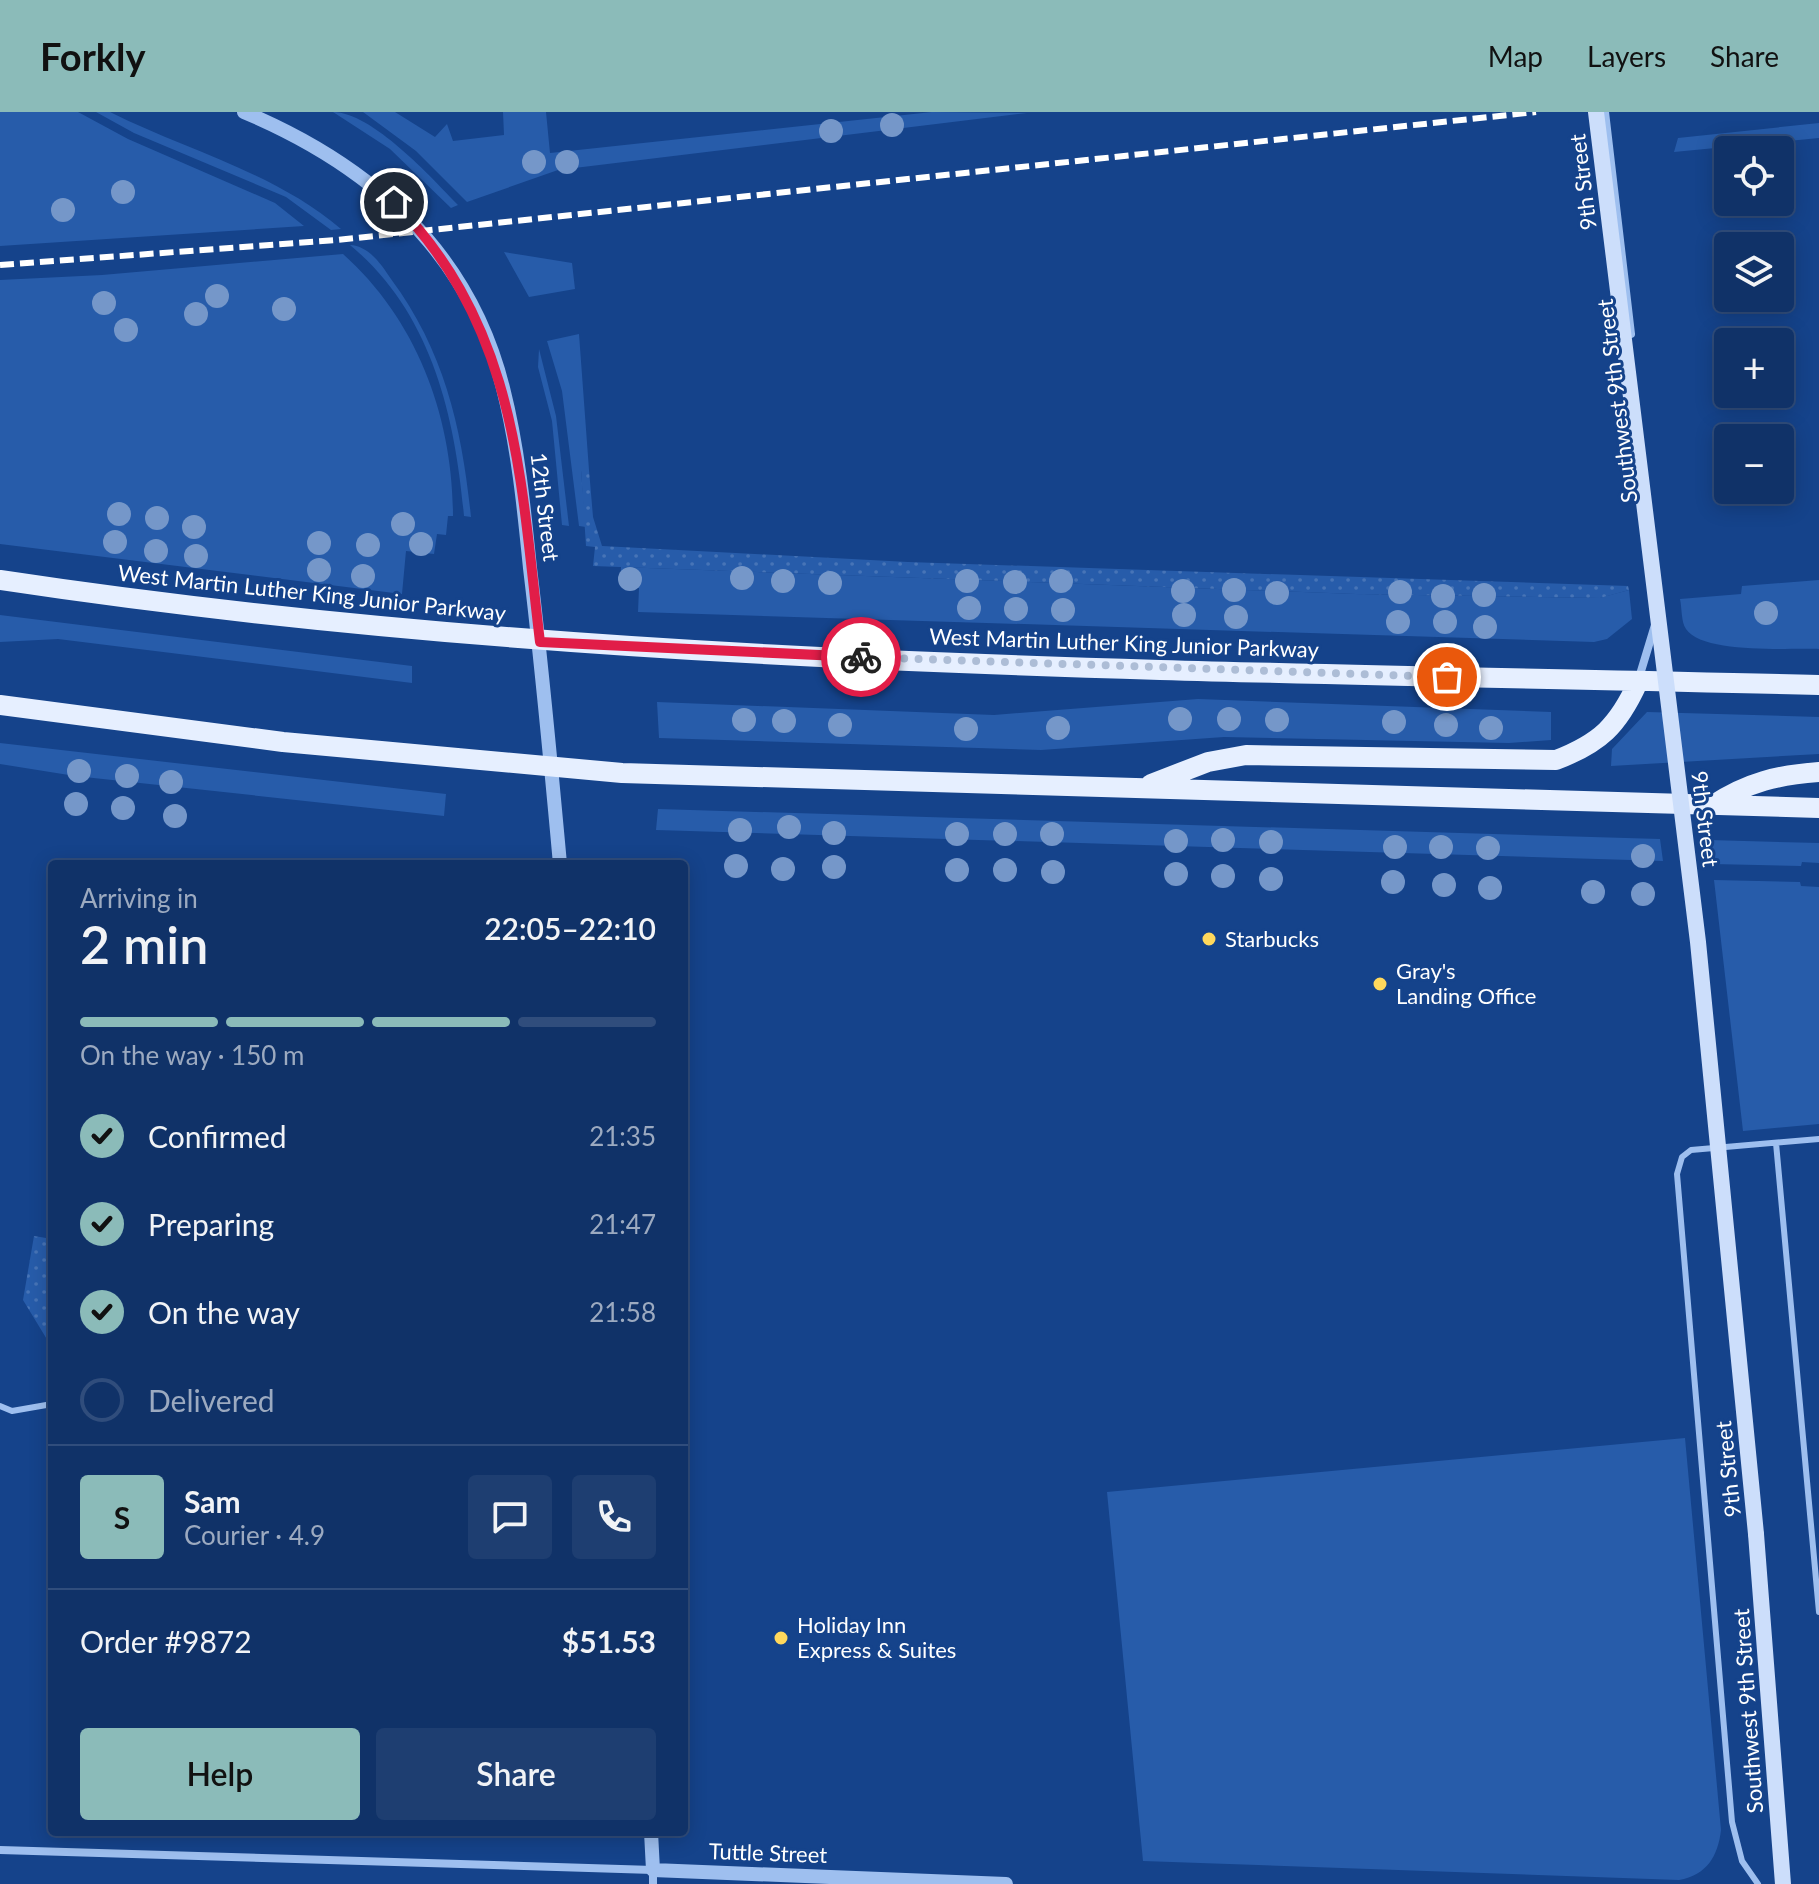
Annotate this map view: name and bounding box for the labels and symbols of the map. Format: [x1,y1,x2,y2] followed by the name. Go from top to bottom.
[1563,132,1602,232] street label: 9th Street
[360,168,428,236] pin
[1591,298,1642,504] street label: Southwest 9th Street
[525,451,566,563] street label: 12th Street
[117,559,508,626] street label: West Martin Luther King Junior Parkway
[821,617,901,697] courier
[929,622,1320,663] street label: West Martin Luther King Junior Parkway
[1413,643,1481,711] pin
[1686,769,1725,869] street label: 9th Street
[1225,925,1319,952] place label: Starbucks
[1200,930,1218,948] marker: Starbucks
[1396,957,1536,1009] place label: Gray's Landing Office
[1371,975,1389,993] marker: Gray's Landing Office
[1709,1420,1746,1518] street label: 9th Street
[1727,1608,1768,1814] street label: Southwest 9th Street
[797,1611,956,1663] place label: Holiday Inn Express & Suites
[772,1629,790,1647] marker: Holiday Inn Express & Suites
[708,1837,828,1868] street label: Tuttle Street

